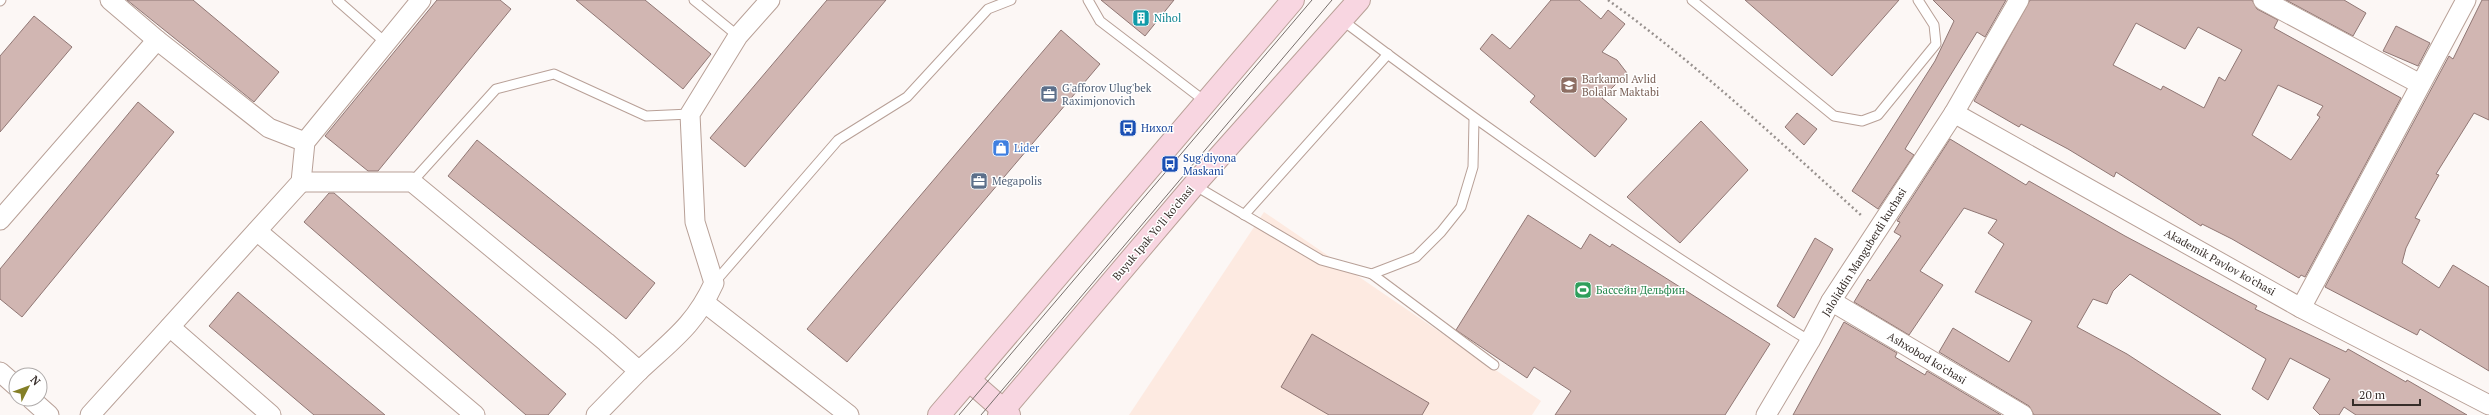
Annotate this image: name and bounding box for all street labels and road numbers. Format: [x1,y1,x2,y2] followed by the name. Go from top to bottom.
[1109,183,1197,283] street label: Buyuk Ipak Yo'li ko'chasi
[1819,185,1909,319] street label: Jaloliddin Manguberdi kuchasi
[2162,226,2278,298] street label: Akademik Pavlov ko'chasi
[1885,329,1969,387] street label: Ashxobod ko'chasi

